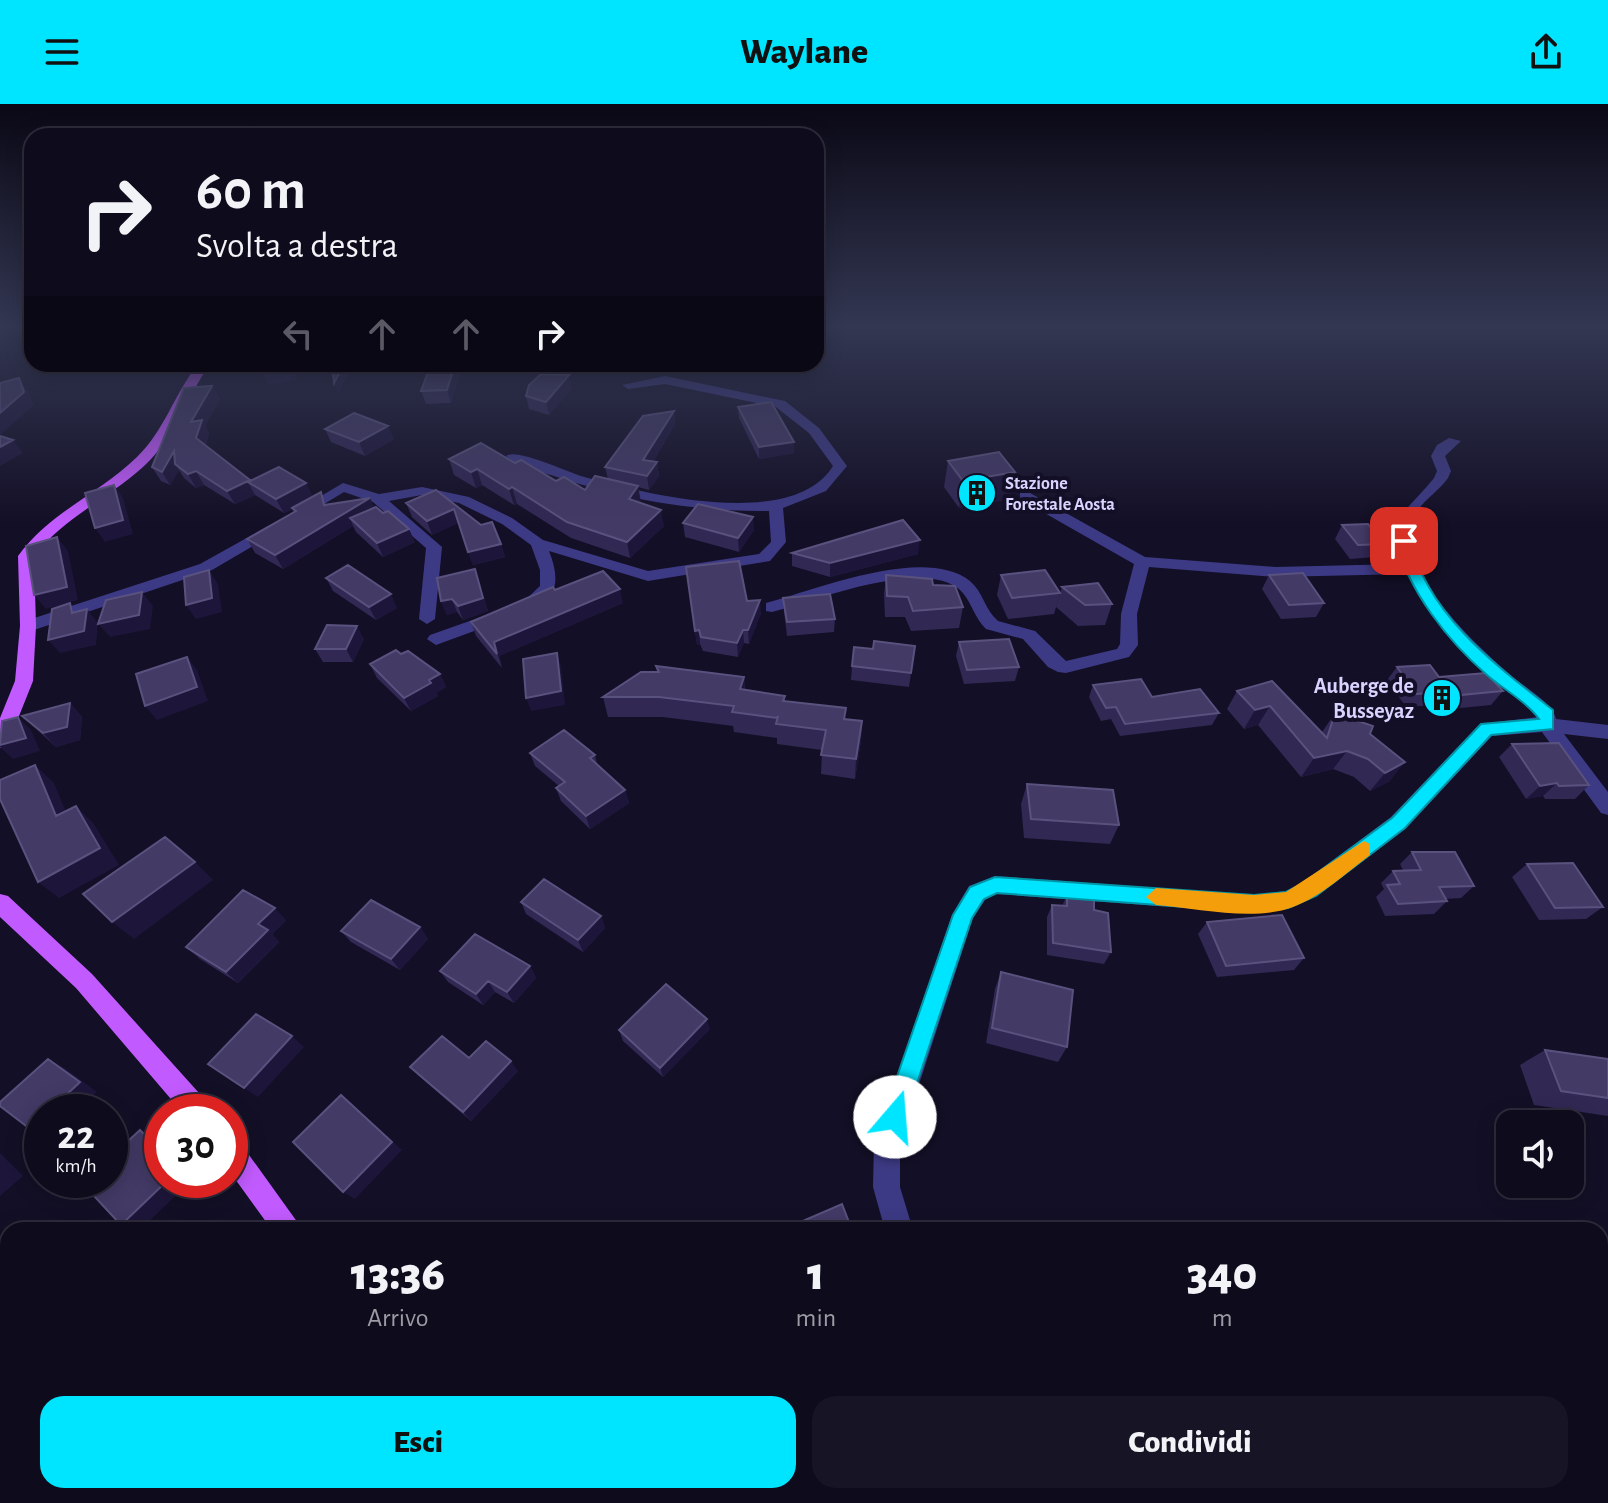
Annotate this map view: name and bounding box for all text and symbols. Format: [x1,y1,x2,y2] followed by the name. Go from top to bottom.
[40,30,84,74] icon: menu
[1524,30,1568,74] icon: share
[740,34,868,70] text: Waylane
[64,160,168,264] icon: right
[196,163,306,219] text: 60 m
[196,228,398,264] text: Svolta a destra
[276,312,320,356] icon: left
[360,312,404,356] icon: ahead
[444,312,488,356] icon: ahead
[528,312,572,356] icon: right
[956,472,998,514] building icon: Stazione Forestale Aosta
[1005,475,1115,514] place label: Stazione Forestale Aosta
[1370,507,1438,575] pin
[1382,519,1426,563] icon: arrive
[1314,675,1414,723] place label: Auberge de Busseyaz
[1421,677,1463,719] building icon: Auberge de Busseyaz
[853,1075,937,1159] position arrow
[144,1094,248,1198] speed limit sign: 30
[1496,1110,1584,1198] map controls
[1496,1110,1584,1198] button: sound
[57,1116,95,1156] text: 22
[55,1156,97,1176] text: km/h
[351,1251,445,1299] text: 13:36
[807,1251,825,1299] text: 1
[1187,1251,1257,1299] text: 340
[367,1305,428,1331] text: Arrivo
[796,1305,836,1331] text: min
[1212,1305,1232,1331] text: m
[40,1396,796,1488] button: Esci
[812,1396,1568,1488] button: Condividi

